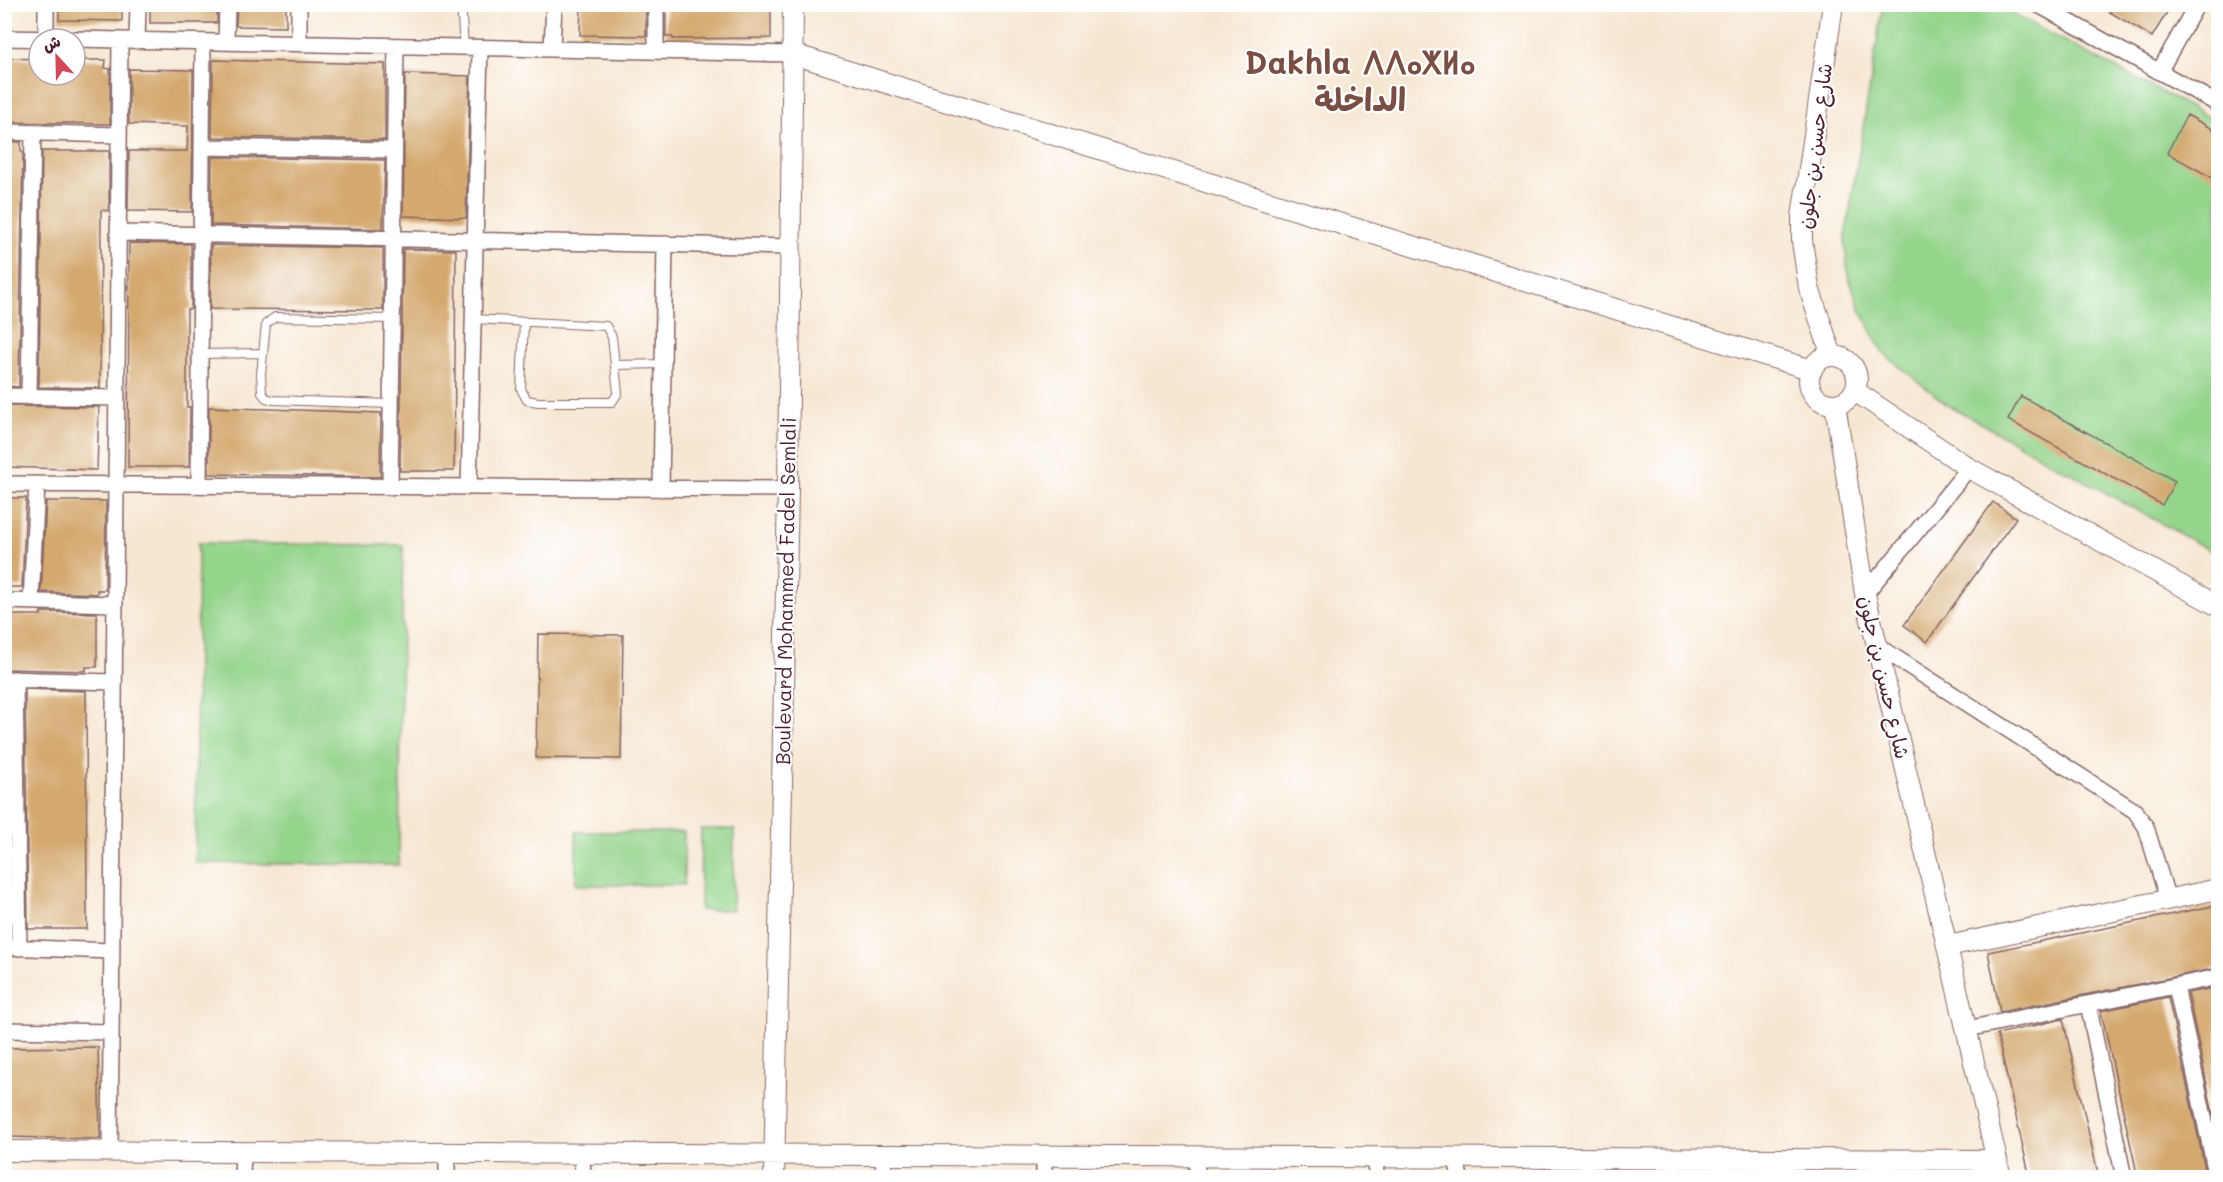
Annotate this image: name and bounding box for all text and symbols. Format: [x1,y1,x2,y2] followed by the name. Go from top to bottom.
[27,27,87,87] north arrow
[39,30,63,56] text: ش
[1245,40,1475,119] district label: Dakhla ⴷⴷⴰⵅⵍⴰ الداخلة
[1791,62,1839,231] street label: شارع حسن بن جلون
[769,417,801,765] street label: Boulevard Mohammed Fadel Semlali
[1852,593,1916,762] street label: شارع حسن بن جلون

